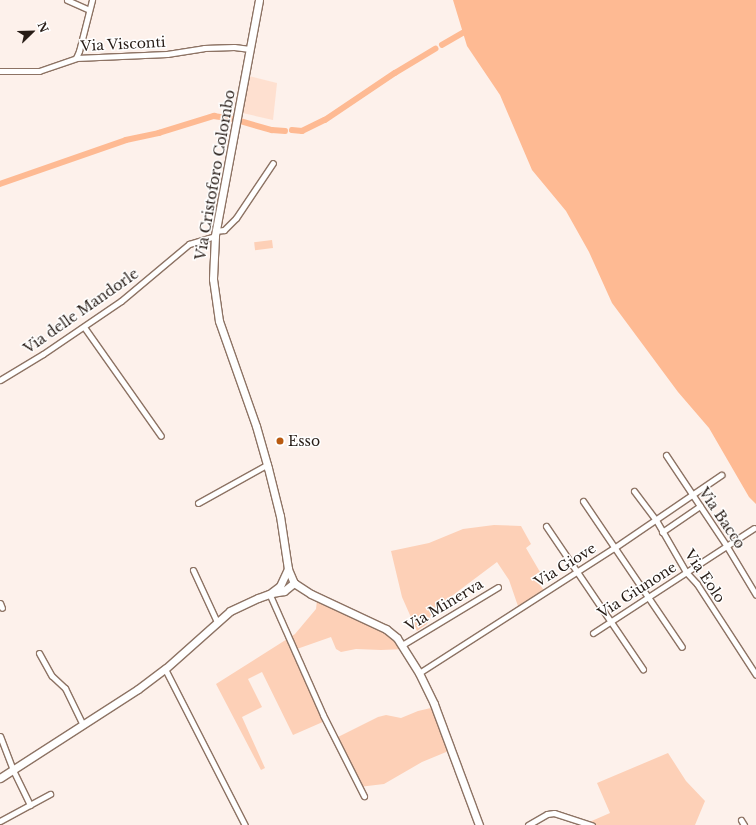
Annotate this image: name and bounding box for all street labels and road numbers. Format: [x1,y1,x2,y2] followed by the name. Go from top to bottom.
[80,33,166,55] street label: Via Visconti
[192,88,238,262] street label: Via Cristoforo Colombo
[20,265,142,357] street label: Via delle Mandorle
[695,484,749,552] street label: Via Bacco
[531,539,599,591] street label: Via Giove
[681,546,729,606] street label: Via Eolo
[595,558,679,622] street label: Via Giunone
[402,575,486,635] street label: Via Minerva

